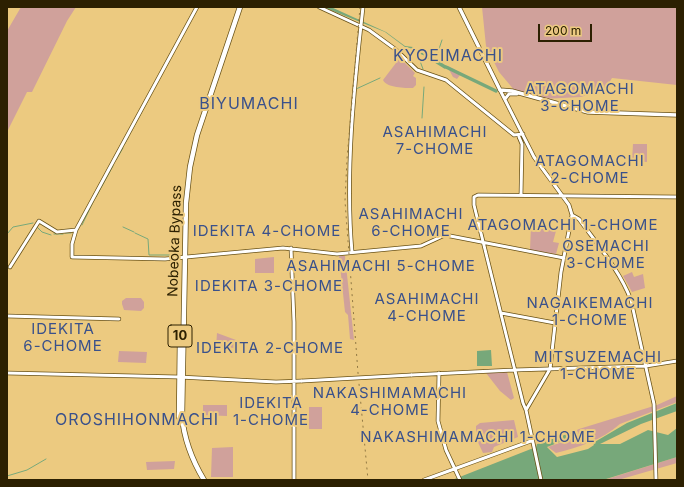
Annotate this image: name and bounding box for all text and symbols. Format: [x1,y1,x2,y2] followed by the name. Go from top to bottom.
[540,16,594,42] scale bar
[545,23,581,38] text: 200 m
[393,46,503,66] district label: KYOEIMACHI
[525,80,635,115] district label: ATAGOMACHI 3-CHOME
[199,94,299,114] district label: BIYUMACHI
[382,123,488,158] district label: ASAHIMACHI 7-CHOME
[535,152,645,187] district label: ATAGOMACHI 2-CHOME
[165,185,185,297] street label: Nobeoka Bypass
[358,205,464,240] district label: ASAHIMACHI 6-CHOME
[468,216,658,234] district label: ATAGOMACHI 1-CHOME
[193,222,341,240] district label: IDEKITA 4-CHOME
[562,237,650,272] district label: OSEMACHI 3-CHOME
[286,257,476,275] district label: ASAHIMACHI 5-CHOME
[195,277,343,295] district label: IDEKITA 3-CHOME
[374,290,480,325] district label: ASAHIMACHI 4-CHOME
[527,294,653,329] district label: NAGAIKEMACHI 1-CHOME
[23,320,103,355] district label: IDEKITA 6-CHOME
[168,325,192,347] road number: 10
[196,339,344,357] district label: IDEKITA 2-CHOME
[534,348,662,383] district label: MITSUZEMACHI 1-CHOME
[313,384,467,419] district label: NAKASHIMAMACHI 4-CHOME
[233,394,309,429] district label: IDEKITA 1-CHOME
[55,410,219,430] district label: OROSHIHONMACHI
[360,428,596,446] district label: NAKASHIMAMACHI 1-CHOME

